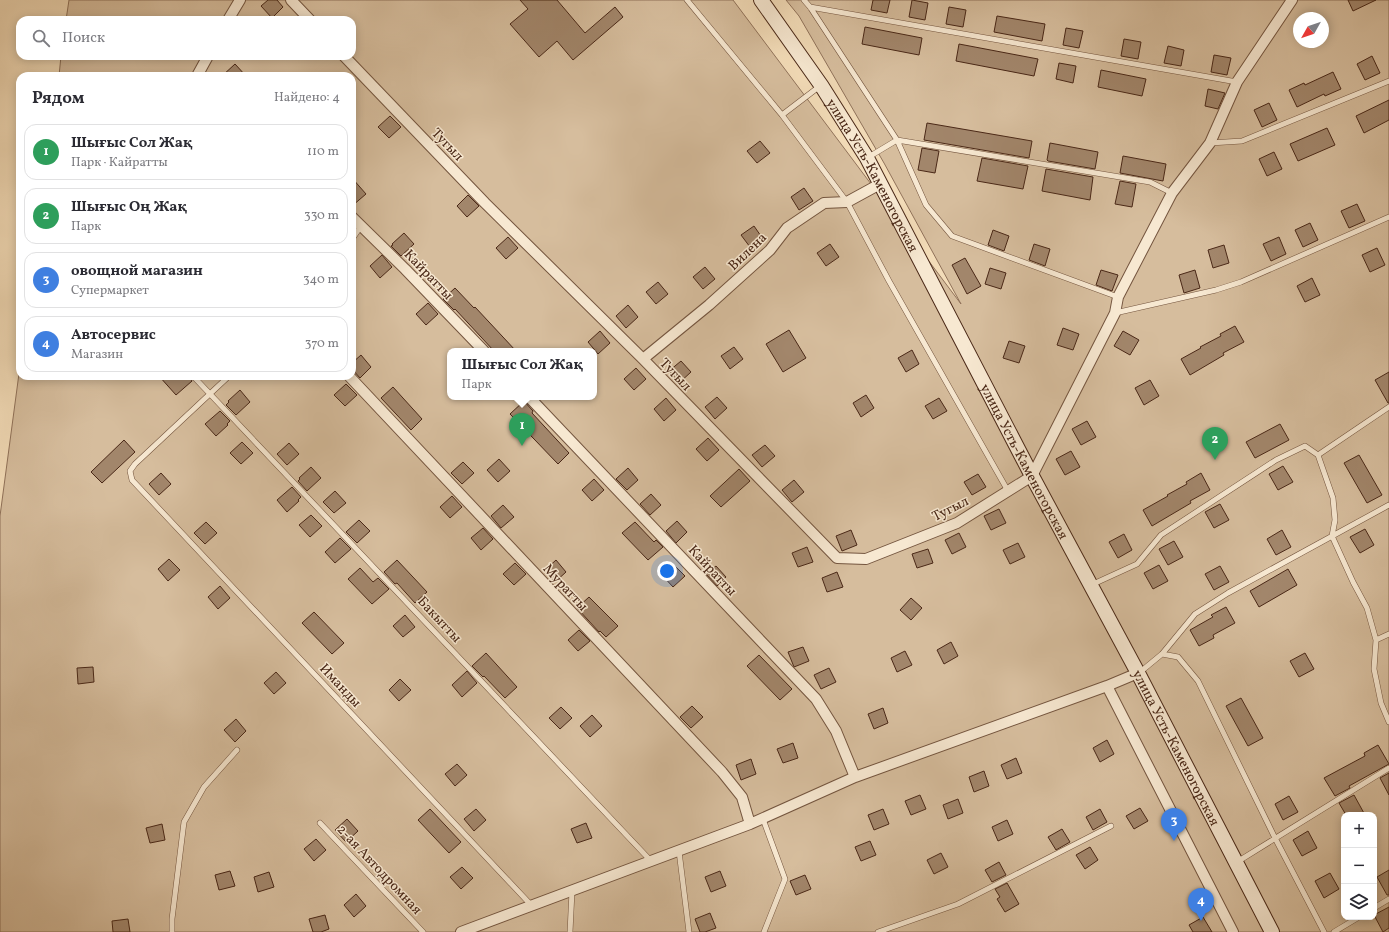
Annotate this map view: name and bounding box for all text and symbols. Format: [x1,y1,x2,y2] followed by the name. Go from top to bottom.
[1293,12,1329,48] north arrow
[16,16,356,60] search box
[30,27,52,49] icon: search
[62,28,105,49] text: Поиск
[32,87,85,110] text: Рядом
[274,89,340,107] text: Найдено: 4
[821,95,922,256] street label: улица Усть-Каменогорская
[427,125,467,166] street label: Тугыл
[71,133,192,154] text: Шығыс Сол Жақ
[43,143,49,161] text: 1
[307,143,339,161] text: 110 m
[71,154,168,172] text: Парк · Кайратты
[71,197,187,218] text: Шығыс Оң Жақ
[43,207,49,225] text: 2
[304,207,339,225] text: 330 m
[71,218,101,236] text: Парк
[725,229,772,275] street label: Вилена
[399,246,457,305] street label: Кайратты
[71,261,203,282] text: овощной магазин
[43,271,49,289] text: 3
[303,271,339,289] text: 340 m
[71,282,149,300] text: Супермаркет
[71,325,156,346] text: Автосервис
[42,335,50,353] text: 4
[305,335,339,353] text: 370 m
[71,346,123,364] text: Магазин
[447,348,597,400] popup
[462,355,582,376] text: Шығыс Сол Жақ
[655,355,695,396] street label: Тугыл
[462,376,492,394] text: Парк
[975,381,1072,543] street label: улица Усть-Каменогорская
[509,413,535,446] pin: 1
[1202,427,1228,460] pin: 2
[929,492,973,527] street label: Тугыл
[683,541,741,601] street label: Кайратты
[538,560,592,616] street label: Муратты
[657,561,677,581] your location
[413,593,465,647] street label: Бакытты
[315,660,365,712] street label: Иманды
[1127,667,1223,829] street label: улица Усть-Каменогорская
[1161,808,1187,841] pin: 3
[1341,812,1377,920] map controls
[1341,812,1377,848] button: +
[332,821,426,919] street label: 2-ая Автодромная
[1341,848,1377,884] button: −
[1341,884,1377,920] button: layers
[1188,888,1214,921] pin: 4

